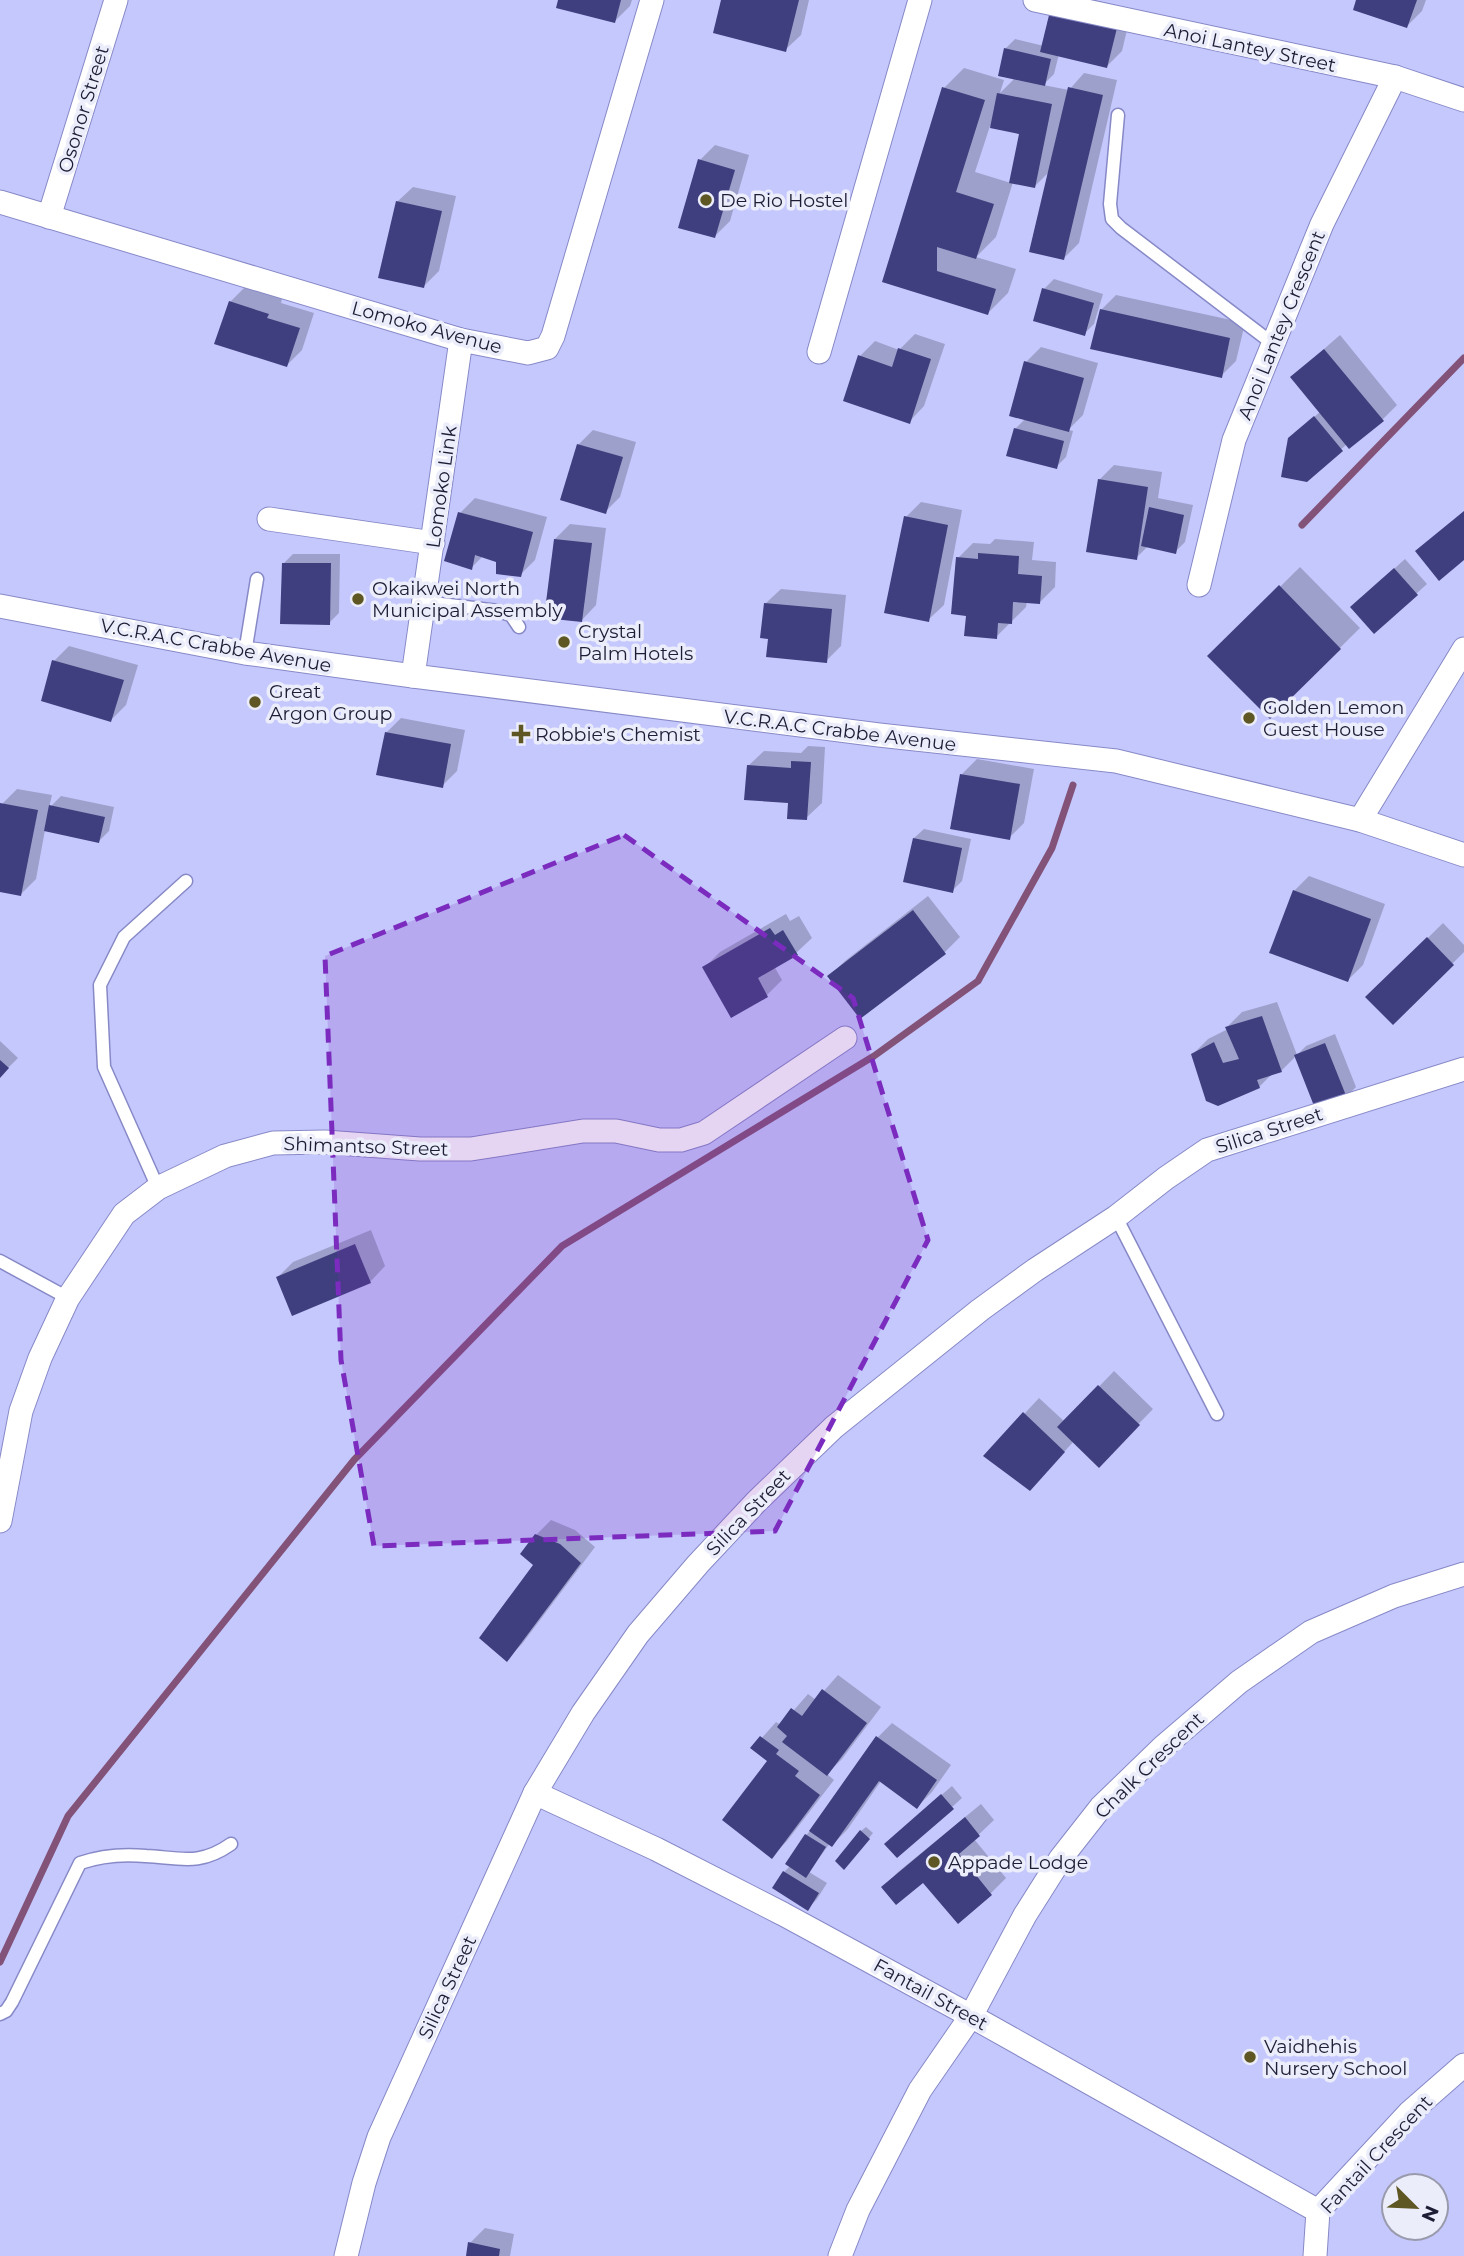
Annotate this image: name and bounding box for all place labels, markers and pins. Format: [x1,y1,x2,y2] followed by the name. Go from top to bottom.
[720,189,848,212] place label: De Rio Hostel
[698,192,714,208] marker: De Rio Hostel
[372,577,563,622] place label: Okaikwei North Municipal Assembly
[350,591,366,607] marker: Okaikwei North Municipal Assembly
[578,620,693,665] place label: Crystal Palm Hotels
[556,634,572,650] marker: Crystal Palm Hotels
[269,680,392,725] place label: Great Argon Group
[247,694,263,710] marker: Great Argon Group
[1263,696,1404,741] place label: Golden Lemon Guest House
[1241,710,1257,726] marker: Golden Lemon Guest House
[535,723,701,746] place label: Robbie's Chemist
[513,726,529,742] marker: Robbie's Chemist
[948,1851,1088,1874] place label: Appade Lodge
[926,1854,942,1870] marker: Appade Lodge
[1264,2035,1407,2080] place label: Vaidhehis Nursery School
[1242,2049,1258,2065] marker: Vaidhehis Nursery School

